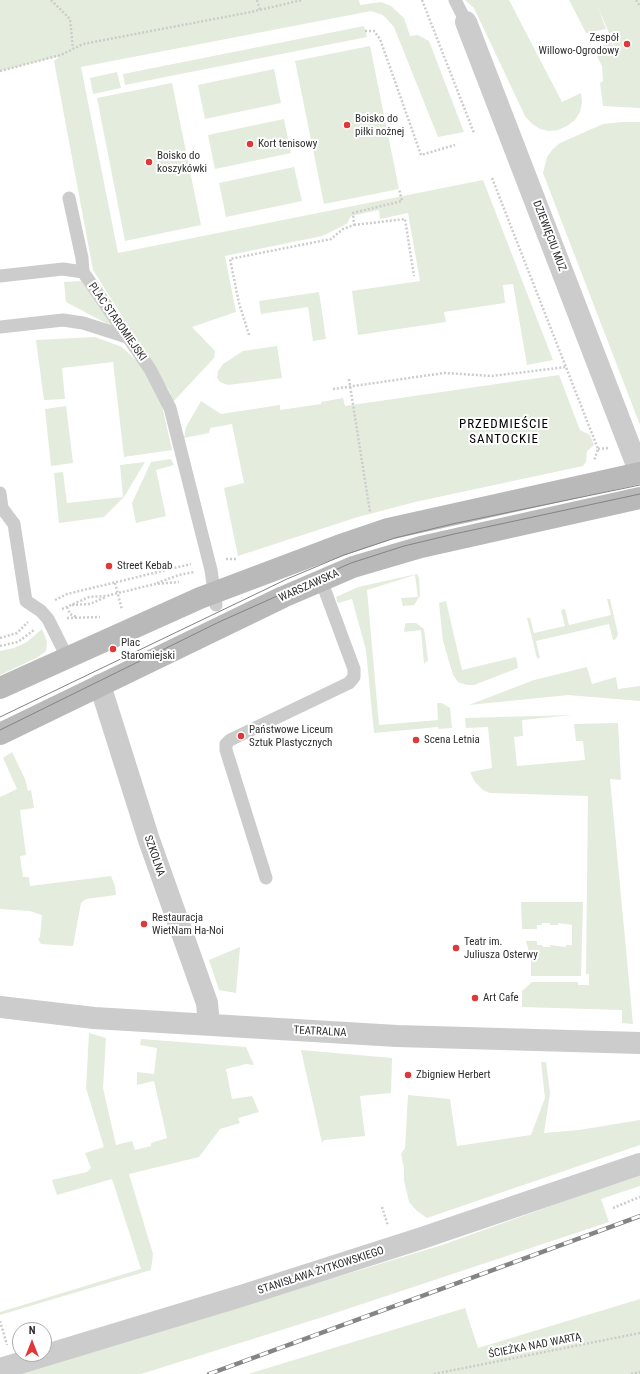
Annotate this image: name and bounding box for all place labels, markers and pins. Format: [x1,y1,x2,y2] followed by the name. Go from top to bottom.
[539,31,619,57] place label: Zespół Willowo-Ogrodowy
[622,39,632,49] marker: Zespół Willowo-Ogrodowy
[355,112,404,138] place label: Boisko do piłki nożnej
[342,120,352,130] marker: Boisko do piłki nożnej
[258,137,317,151] place label: Kort tenisowy
[245,139,255,149] marker: Kort tenisowy
[157,149,207,175] place label: Boisko do koszykówki
[144,157,154,167] marker: Boisko do koszykówki
[117,559,172,573] place label: Street Kebab
[104,561,114,571] marker: Street Kebab
[121,636,175,662] place label: Plac Staromiejski
[108,644,118,654] marker: Plac Staromiejski
[249,723,333,749] place label: Państwowe Liceum Sztuk Plastycznych
[236,731,246,741] marker: Państwowe Liceum Sztuk Plastycznych
[424,733,480,747] place label: Scena Letnia
[411,735,421,745] marker: Scena Letnia
[152,911,224,937] place label: Restauracja WietNam Ha-Noi
[139,919,149,929] marker: Restauracja WietNam Ha-Noi
[464,935,538,961] place label: Teatr im. Juliusza Osterwy
[451,943,461,953] marker: Teatr im. Juliusza Osterwy
[483,991,519,1005] place label: Art Cafe
[470,993,480,1003] marker: Art Cafe
[416,1068,491,1082] place label: Zbigniew Herbert
[403,1070,413,1080] marker: Zbigniew Herbert

